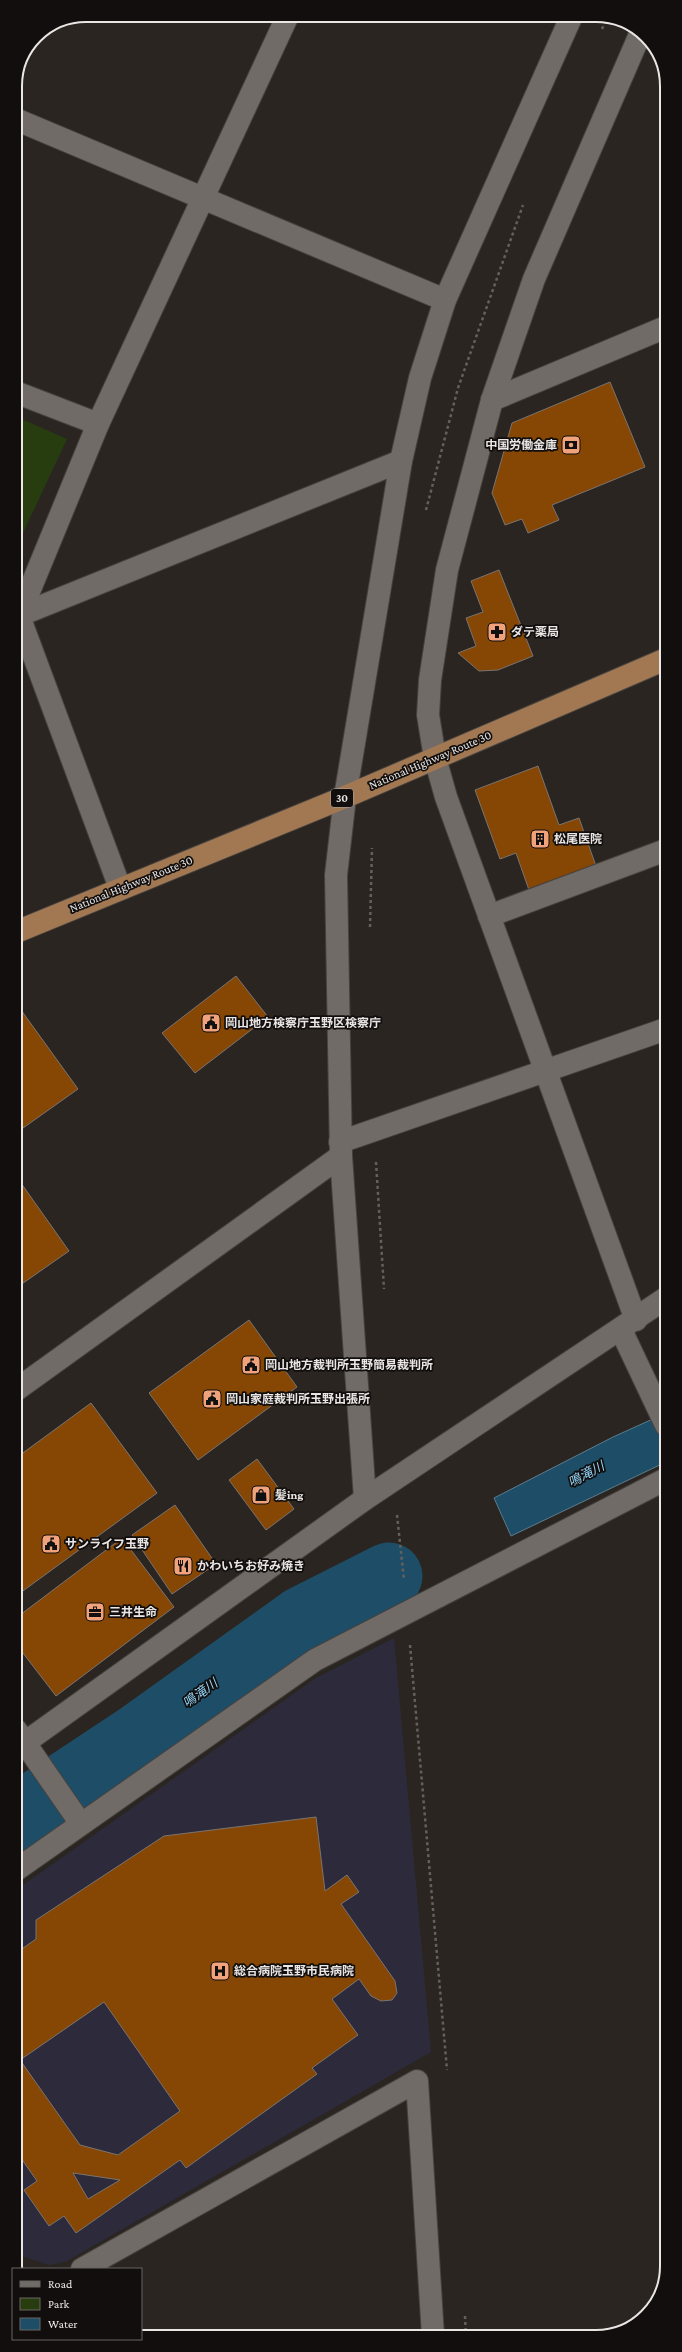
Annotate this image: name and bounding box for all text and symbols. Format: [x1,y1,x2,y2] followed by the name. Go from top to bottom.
[560,434,582,456] bank icon: 中国労働金庫
[485,438,557,452] place label: 中国労働金庫
[486,621,508,643] pharmacy icon: ダテ薬局
[511,625,559,639] place label: ダテ薬局
[367,728,494,792] street label: National Highway Route 30
[331,789,353,807] road number: 30
[529,828,551,850] building icon: 松尾医院
[554,832,602,846] place label: 松尾医院
[67,853,195,915] street label: National Highway Route 30
[200,1012,222,1034] public building icon: 岡山地方検察庁玉野区検察庁
[225,1016,381,1030] place label: 岡山地方検察庁玉野区検察庁
[240,1354,262,1376] public building icon: 岡山地方裁判所玉野簡易裁判所
[265,1358,433,1372] place label: 岡山地方裁判所玉野簡易裁判所
[201,1388,223,1410] public building icon: 岡山家庭裁判所玉野出張所
[226,1392,370,1406] place label: 岡山家庭裁判所玉野出張所
[565,1457,608,1490] water label: 鳴滝川
[250,1484,272,1506] shop icon: 髪ing
[275,1488,303,1502] place label: 髪ing
[40,1533,62,1555] public building icon: サンライフ玉野
[65,1537,149,1551] place label: サンライフ玉野
[172,1555,194,1577] restaurant icon: かわいちお好み焼き
[197,1559,305,1573] place label: かわいちお好み焼き
[84,1601,106,1623] office icon: 三井生命
[109,1605,157,1619] place label: 三井生命
[180,1674,222,1711] water label: 鳴滝川
[209,1960,231,1982] hospital icon: 総合病院玉野市民病院
[234,1964,354,1978] place label: 総合病院玉野市民病院
[12,2268,142,2340] legend
[48,2277,73,2291] text: Road
[48,2297,70,2311] text: Park
[48,2317,78,2331] text: Water

